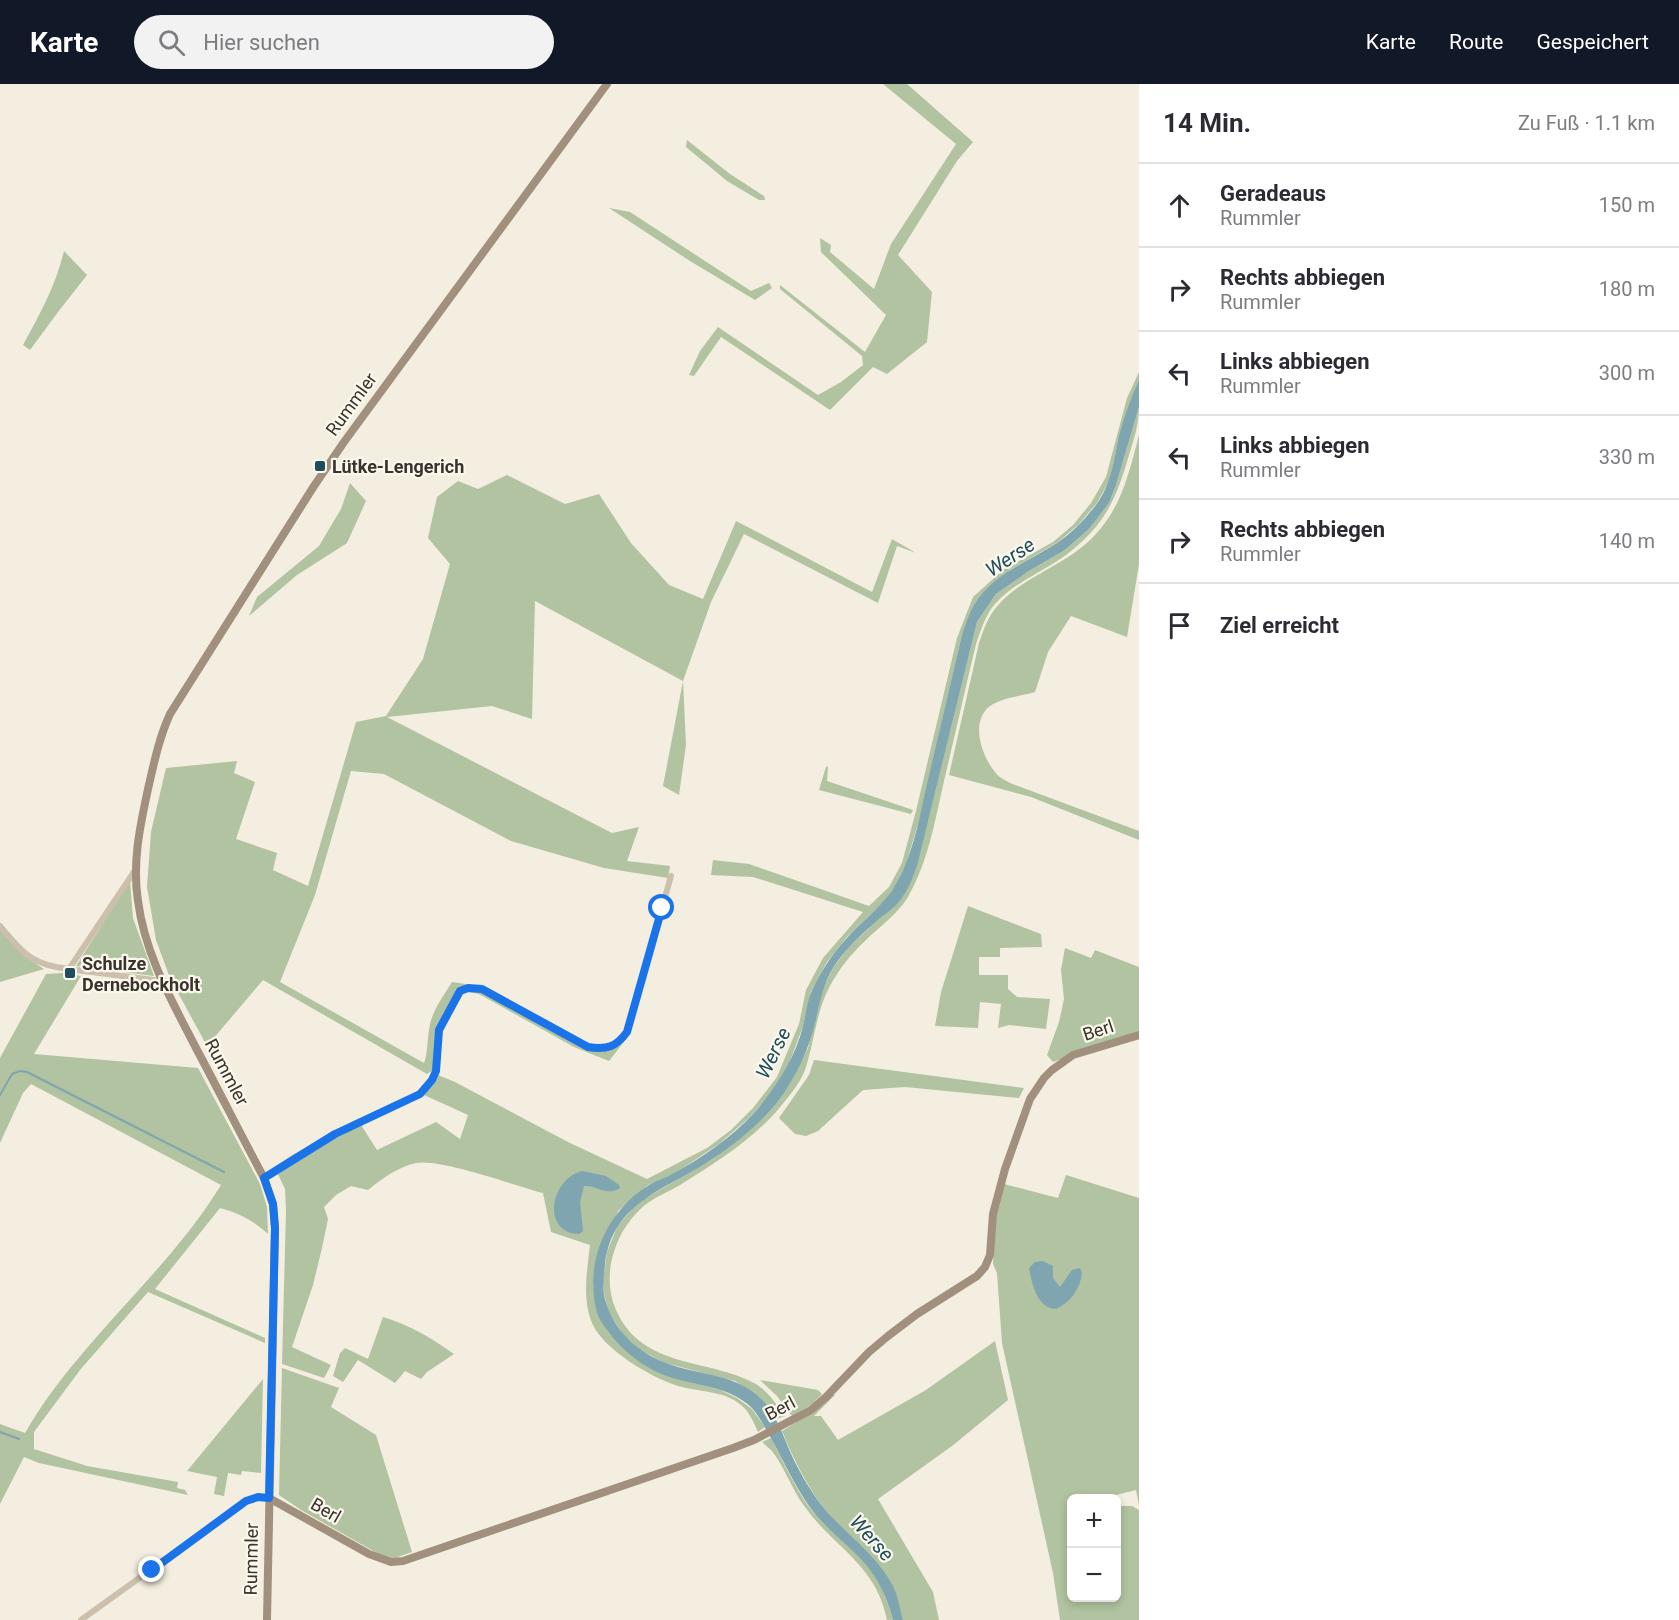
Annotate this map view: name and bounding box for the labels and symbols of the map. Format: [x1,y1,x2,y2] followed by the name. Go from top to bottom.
[321,368,381,440] street label: Rummler
[332,456,464,477] place label: Lütke-Lengerich
[313,459,327,473] marker: Lütke-Lengerich
[981,532,1039,582] water label: Werse
[648,894,674,920] route start
[82,953,200,995] place label: Schulze Dernebockholt
[63,966,77,980] marker: Schulze Dernebockholt
[1080,1015,1116,1045] street label: Berl
[750,1023,796,1083] water label: Werse
[201,1035,253,1109] street label: Rummler
[761,1391,799,1425] street label: Berl
[307,1493,345,1527] street label: Berl
[845,1510,899,1566] water label: Werse
[240,1523,262,1595] street label: Rummler
[138,1556,164,1582] route end

